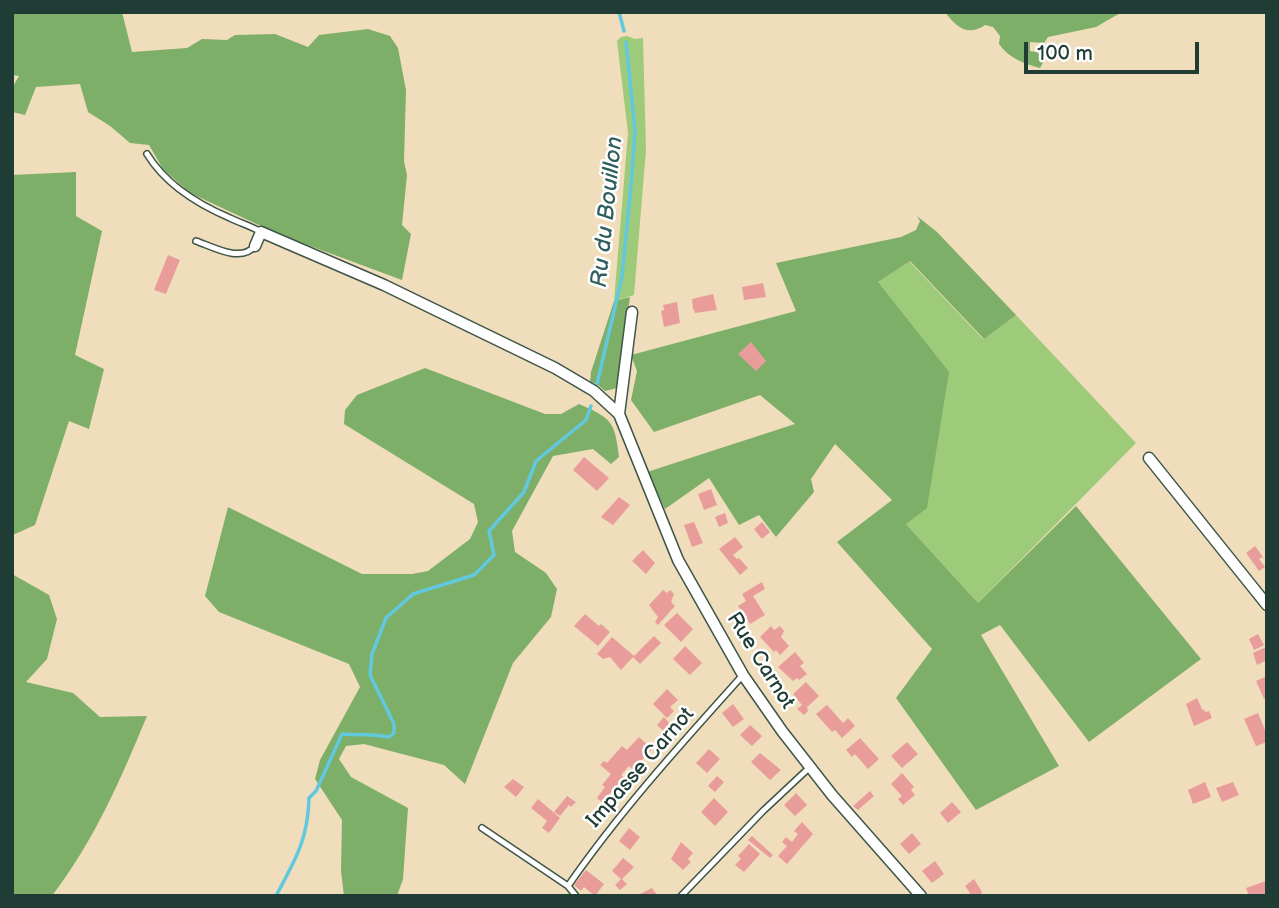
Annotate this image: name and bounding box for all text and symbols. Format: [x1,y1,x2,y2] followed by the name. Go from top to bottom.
[1027,28,1202,72] scale bar
[1037,41,1093,66] text: 100 m
[586,135,630,289] water label: Ru du Bouillon
[720,608,800,714] street label: Rue Carnot
[582,703,700,833] street label: Impasse Carnot

